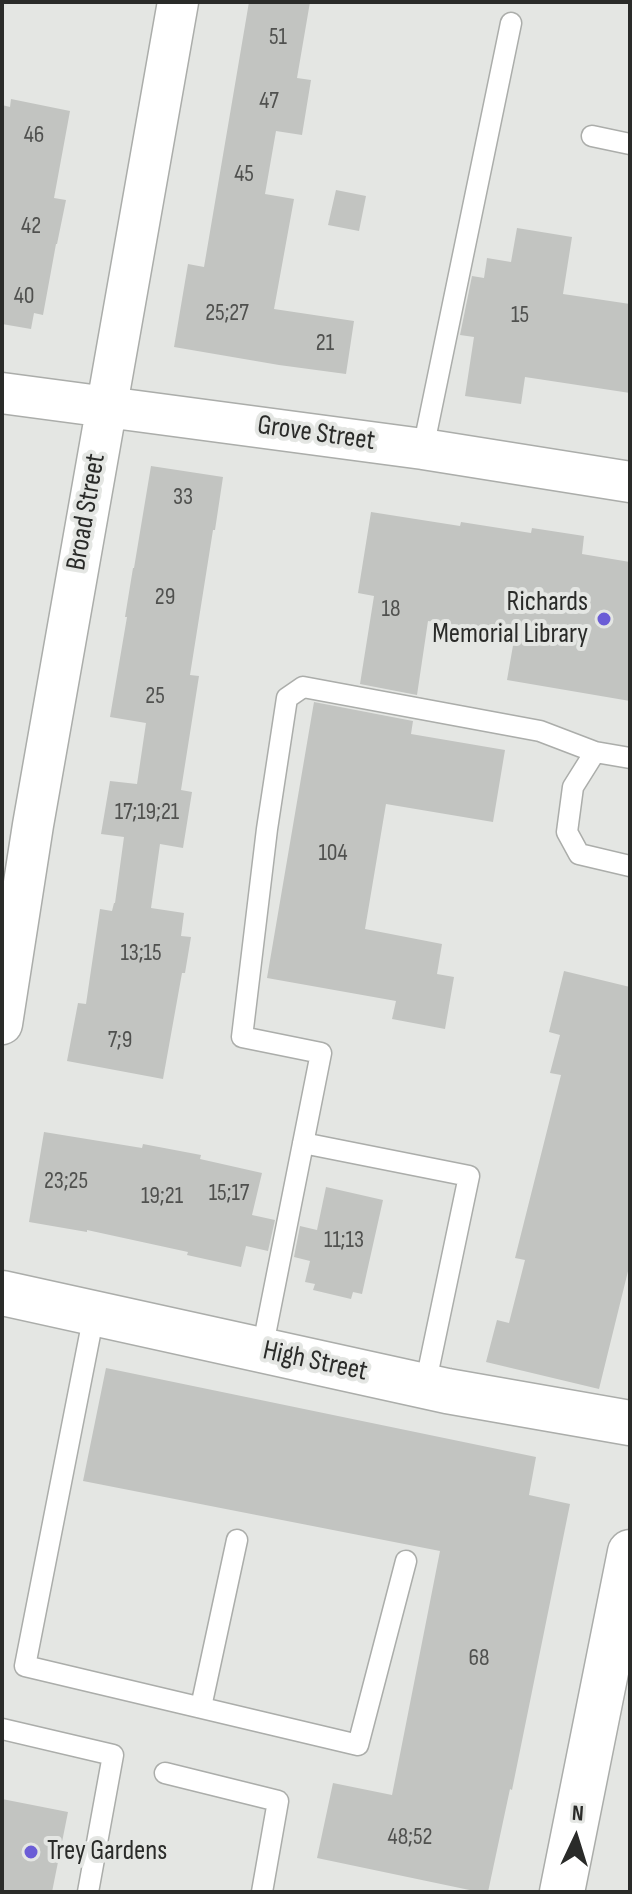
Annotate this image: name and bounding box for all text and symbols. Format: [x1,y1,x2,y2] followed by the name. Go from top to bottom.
[269,24,287,52] house number: 51
[259,88,279,116] house number: 47
[24,122,44,150] house number: 46
[234,161,254,189] house number: 45
[21,213,41,241] house number: 42
[14,283,34,311] house number: 40
[205,300,249,328] house number: 25;27
[511,302,529,330] house number: 15
[316,330,334,358] house number: 21
[255,409,377,459] street label: Grove Street
[60,451,114,573] street label: Broad Street
[173,484,193,512] house number: 33
[155,584,175,612] house number: 29
[432,586,588,652] place label: Richards Memorial Library
[382,596,400,624] house number: 18
[595,610,613,628] marker: Richards Memorial Library
[145,683,165,711] house number: 25
[115,799,179,827] house number: 17;19;21
[318,840,348,868] house number: 104
[120,940,162,968] house number: 13;15
[108,1027,132,1055] house number: 7;9
[44,1168,88,1196] house number: 23;25
[209,1180,249,1208] house number: 15;17
[141,1183,183,1211] house number: 19;21
[324,1227,364,1255] house number: 11;13
[260,1335,370,1389] street label: High Street
[468,1645,490,1673] house number: 68
[536,1798,616,1878] north arrow
[571,1800,585,1827] text: N
[388,1824,432,1852] house number: 48;52
[47,1835,167,1869] place label: Trey Gardens
[22,1843,40,1861] marker: Trey Gardens

